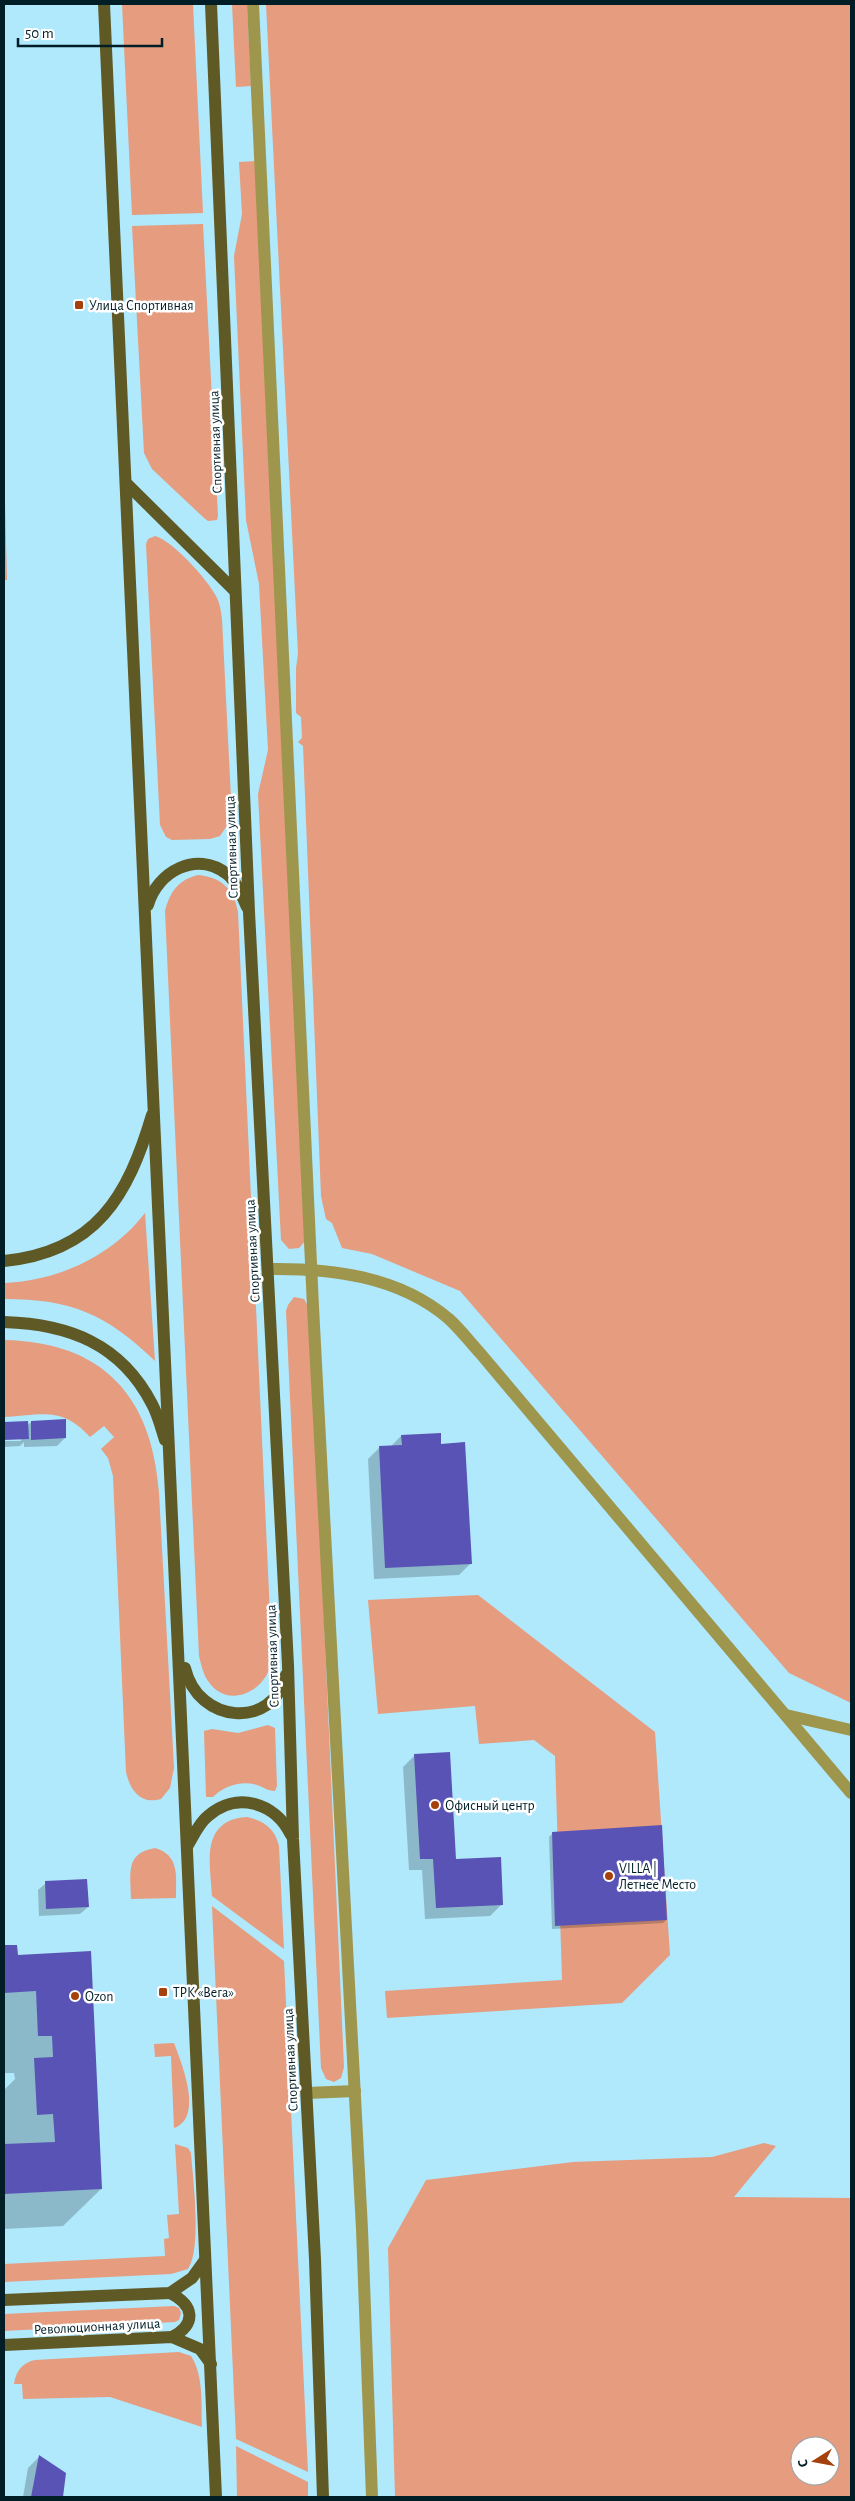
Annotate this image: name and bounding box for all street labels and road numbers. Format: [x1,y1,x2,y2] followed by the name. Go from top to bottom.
[207,390,225,494] street label: Спортивная улица
[223,795,241,899] street label: Спортивная улица
[243,1198,263,1303] street label: Спортивная улица
[264,1604,282,1708] street label: Спортивная улица
[281,2007,301,2112] street label: Спортивная улица
[33,2317,161,2337] street label: Революционная улица

